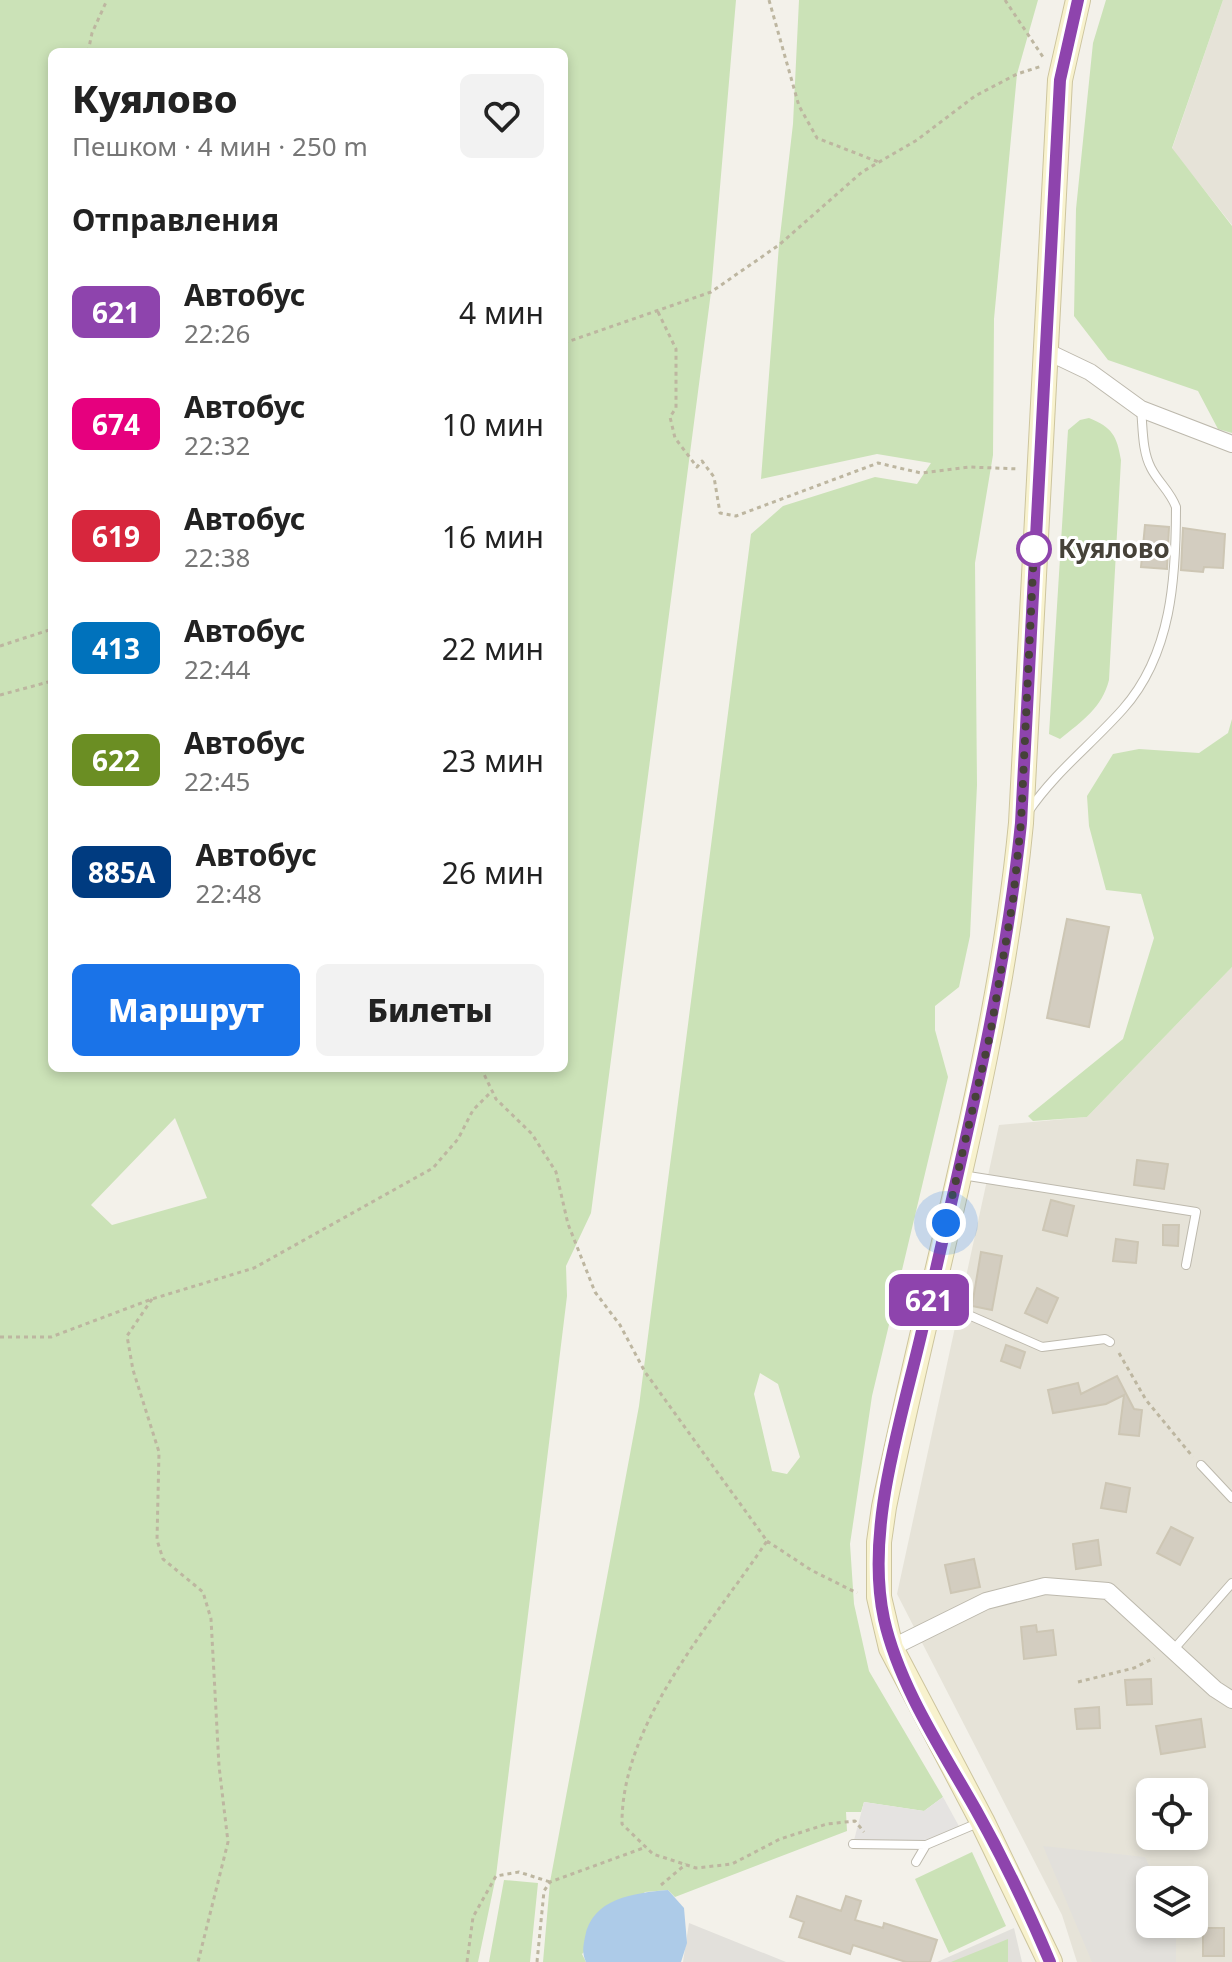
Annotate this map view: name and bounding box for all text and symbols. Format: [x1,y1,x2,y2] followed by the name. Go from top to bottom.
[72,72,238,124] text: Куялово
[460,74,544,158] button: heart
[72,128,368,164] text: Пешком · 4 мин · 250 m
[72,199,279,240] text: Отправления
[184,274,306,315] text: Автобус
[459,292,544,333] text: 4 мин
[92,293,140,331] text: 621
[184,315,250,351] text: 22:26
[184,386,306,427] text: Автобус
[442,404,544,445] text: 10 мин
[92,405,140,443] text: 674
[184,427,250,463] text: 22:32
[184,498,306,539] text: Автобус
[442,516,544,557] text: 16 мин
[92,517,140,555] text: 619
[1058,530,1170,566] place label: Куялово
[1017,532,1051,566] marker: Куялово
[184,539,250,575] text: 22:38
[184,610,306,651] text: Автобус
[442,628,544,669] text: 22 мин
[92,629,140,667] text: 413
[184,651,250,687] text: 22:44
[184,722,306,763] text: Автобус
[442,740,544,781] text: 23 мин
[92,741,140,779] text: 622
[184,763,250,799] text: 22:45
[195,834,317,875] text: Автобус
[442,852,544,893] text: 26 мин
[88,853,155,891] text: 885А
[195,875,262,911] text: 22:48
[72,964,300,1056] button: Маршрут
[316,964,544,1056] button: Билеты
[926,1203,966,1243] your location
[883,1274,975,1326] line badge: 621
[905,1281,953,1319] text: 621
[1136,1778,1208,1938] map controls
[1136,1778,1208,1850] button: locate
[1136,1866,1208,1938] button: layers

